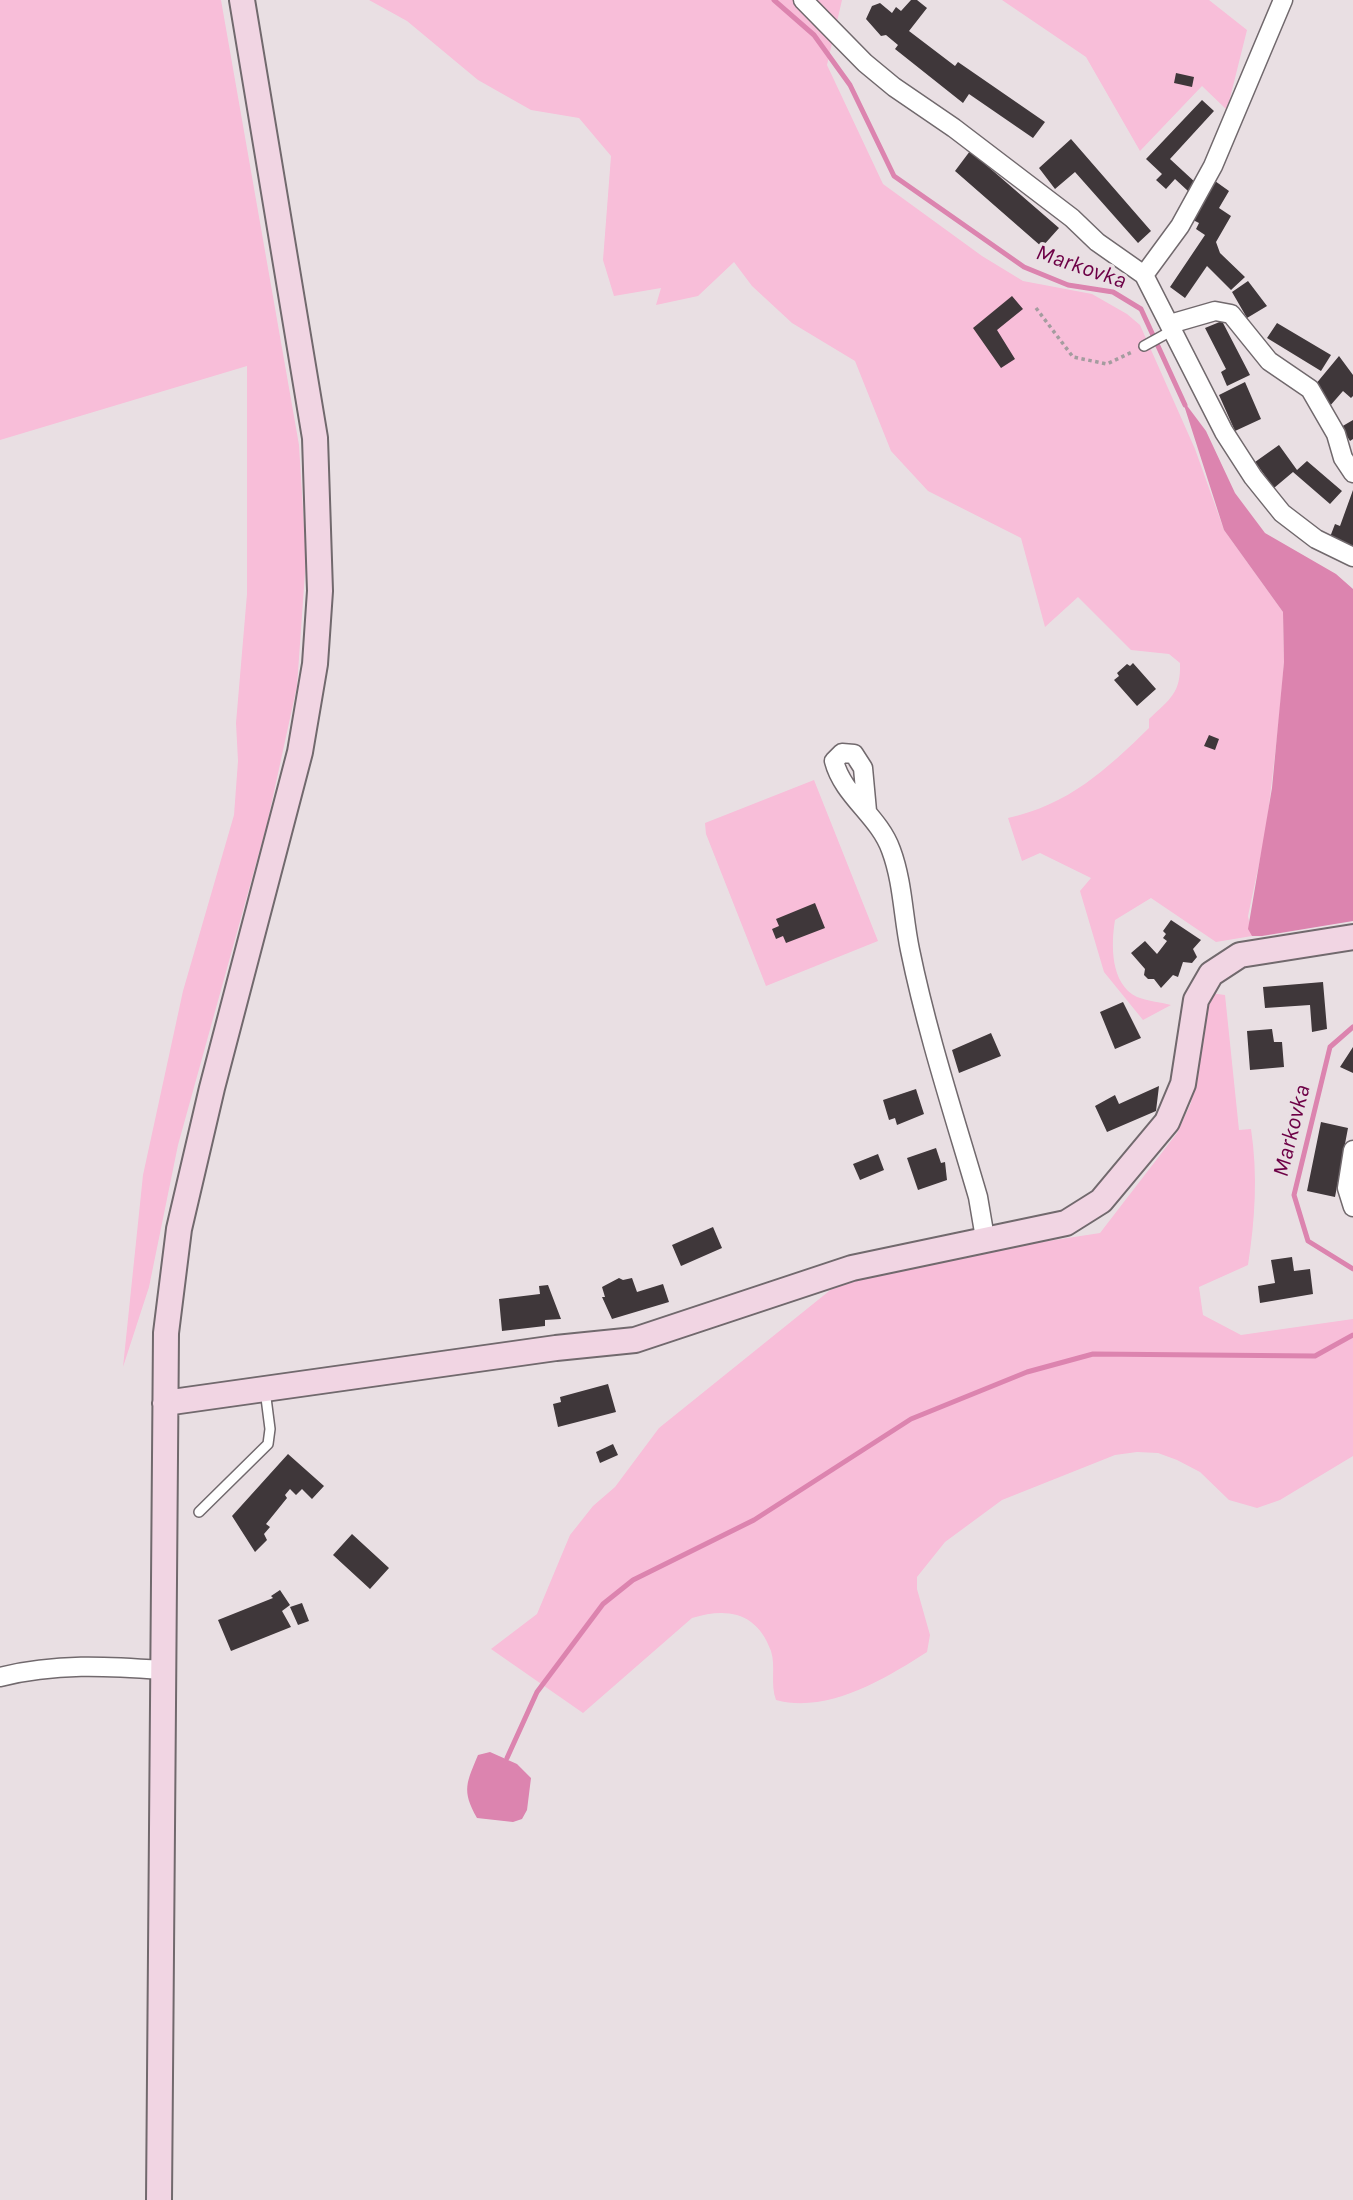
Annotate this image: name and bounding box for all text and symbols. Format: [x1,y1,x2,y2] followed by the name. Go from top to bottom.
[1032,239,1130,295] water label: Markovka
[1267,1082,1317,1180] water label: Markovka

